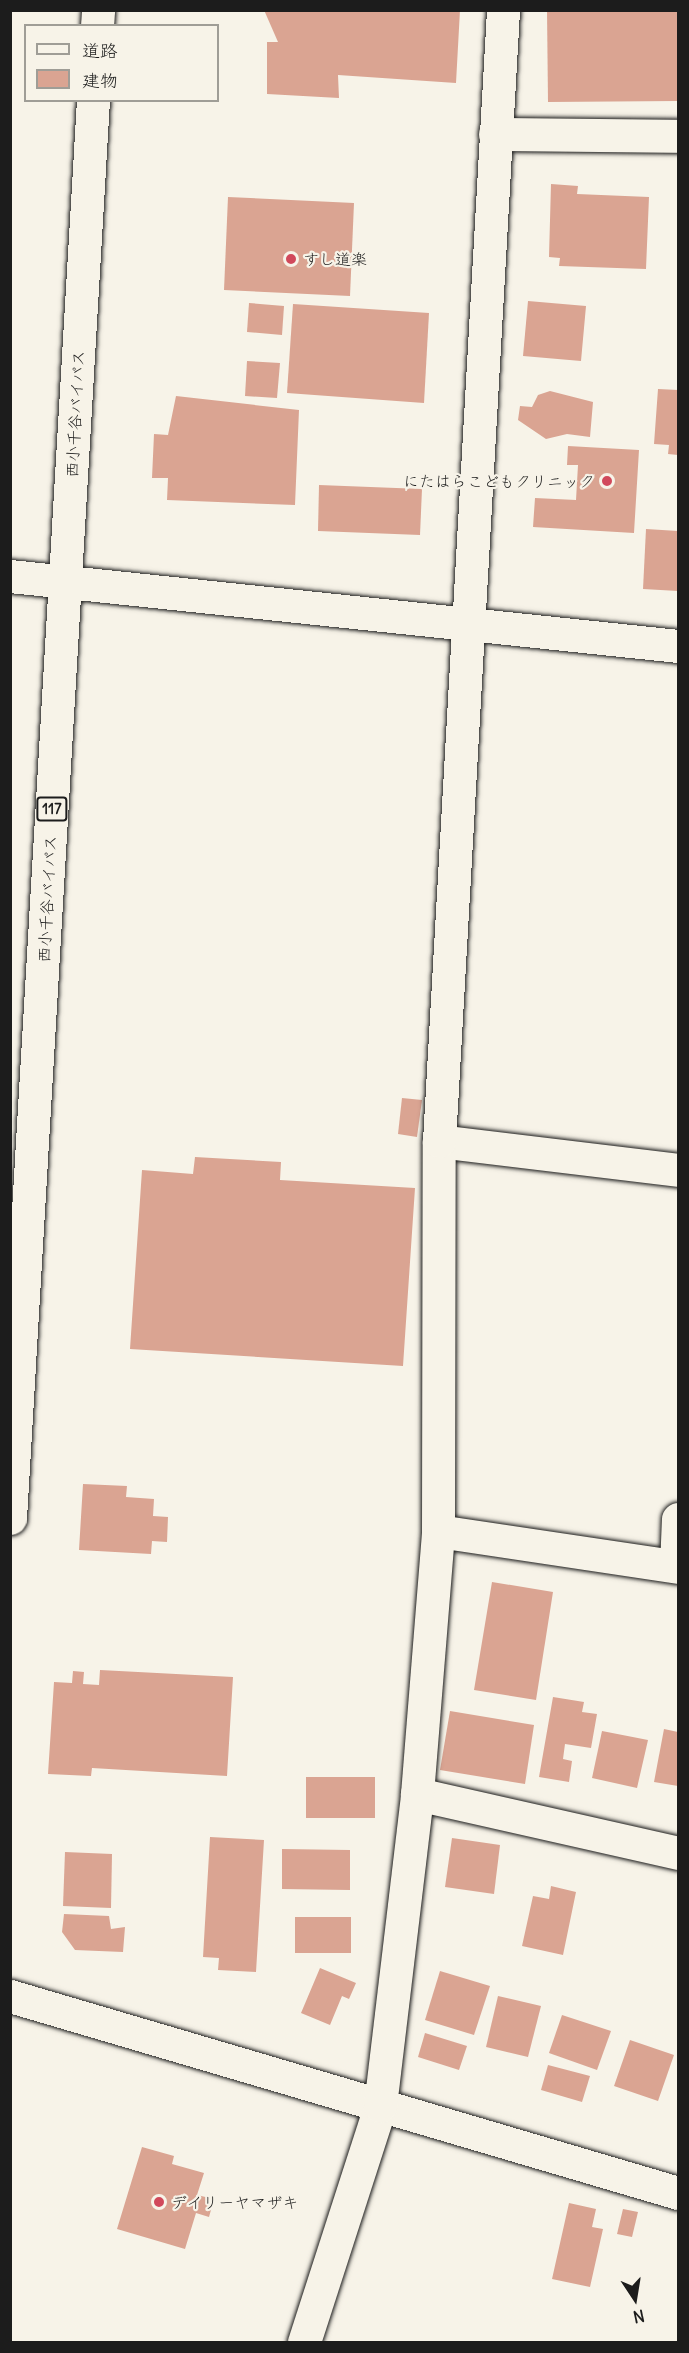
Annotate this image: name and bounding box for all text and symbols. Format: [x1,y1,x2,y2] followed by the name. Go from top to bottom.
[24,24,219,102] legend
[82,39,118,62] text: 道路
[82,69,118,92] text: 建物
[303,249,367,269] place label: すし道楽
[284,252,298,266] marker: すし道楽
[62,350,88,478] street label: 西小千谷バイパス
[403,471,595,491] place label: にたはらこどもクリニック
[600,474,614,488] marker: にたはらこどもクリニック
[36,797,68,821] road number: 117
[34,835,60,963] street label: 西小千谷バイパス
[171,2192,299,2212] place label: デイリーヤマザキ
[152,2195,166,2209] marker: デイリーヤマザキ
[605,2269,665,2329] north arrow
[631,2306,646,2328] text: N

